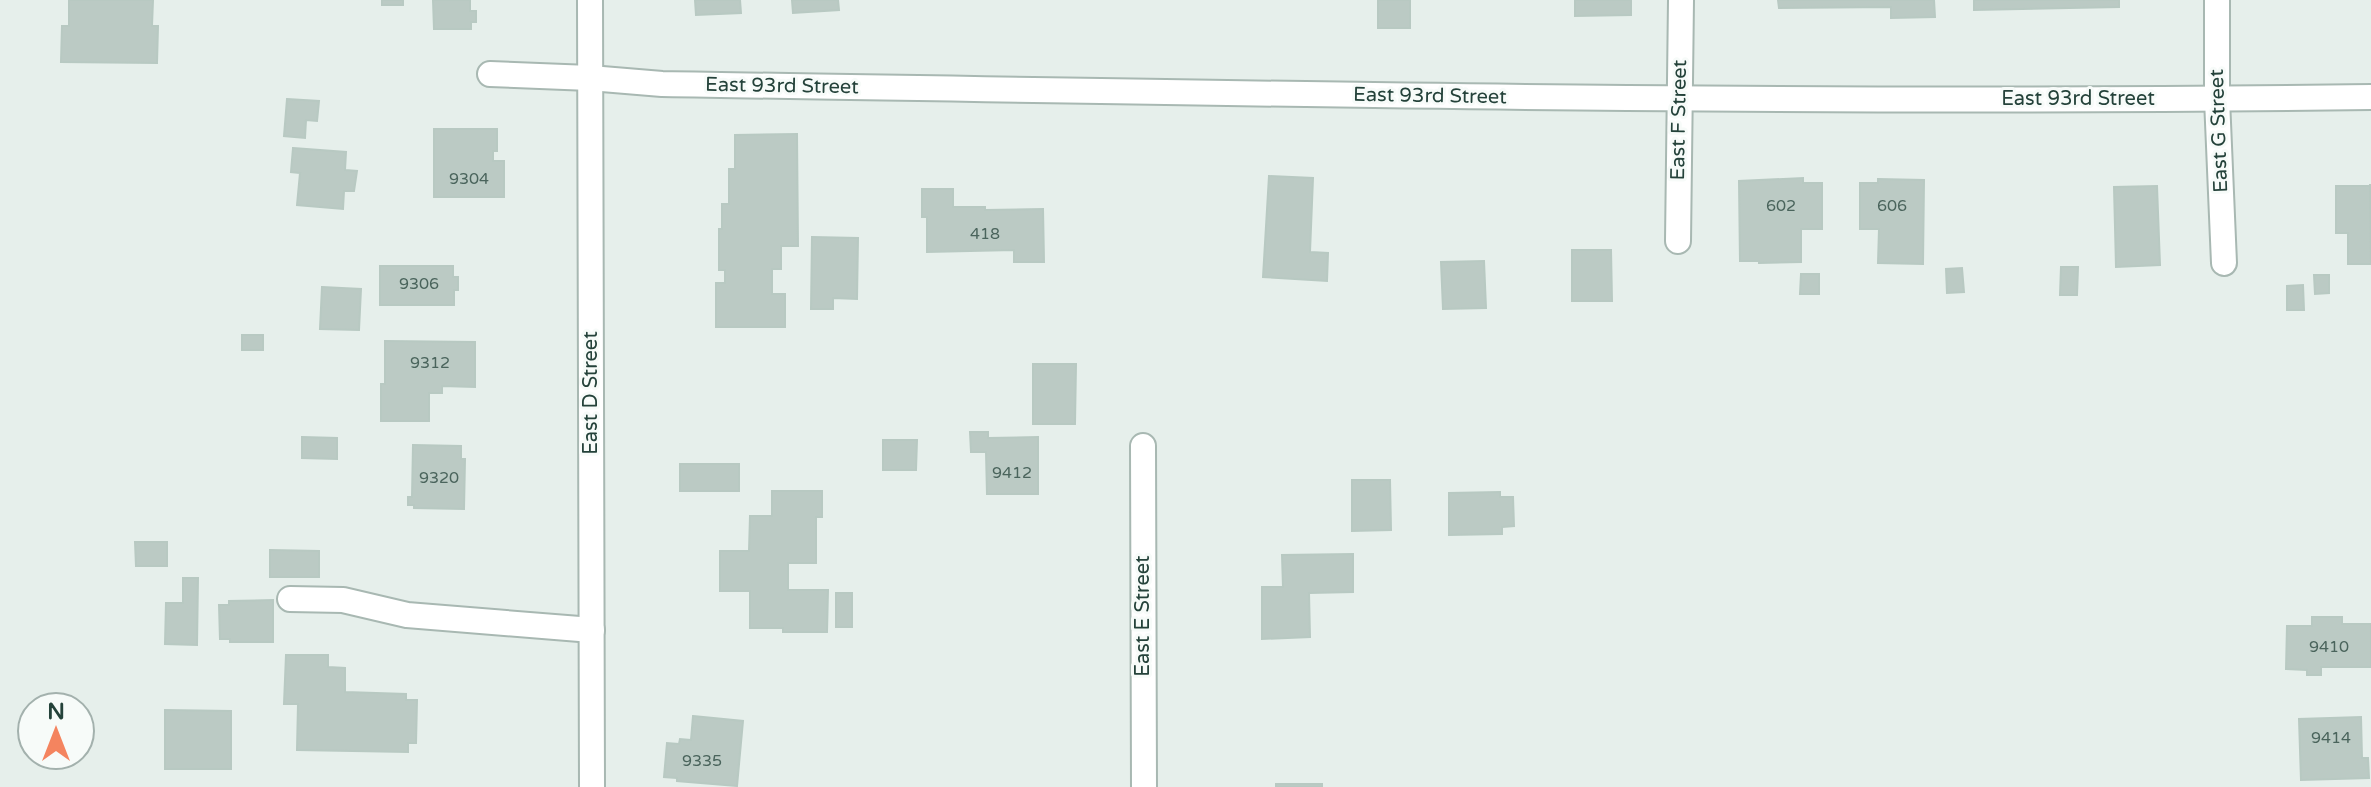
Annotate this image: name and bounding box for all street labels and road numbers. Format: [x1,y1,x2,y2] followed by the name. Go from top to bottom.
[1666,59,1692,181] street label: East F Street
[2205,68,2233,193] street label: East G Street
[705,73,859,99] street label: East 93rd Street
[1353,83,1507,109] street label: East 93rd Street
[2001,87,2155,111] street label: East 93rd Street
[579,331,603,455] street label: East D Street
[1131,555,1155,677] street label: East E Street

